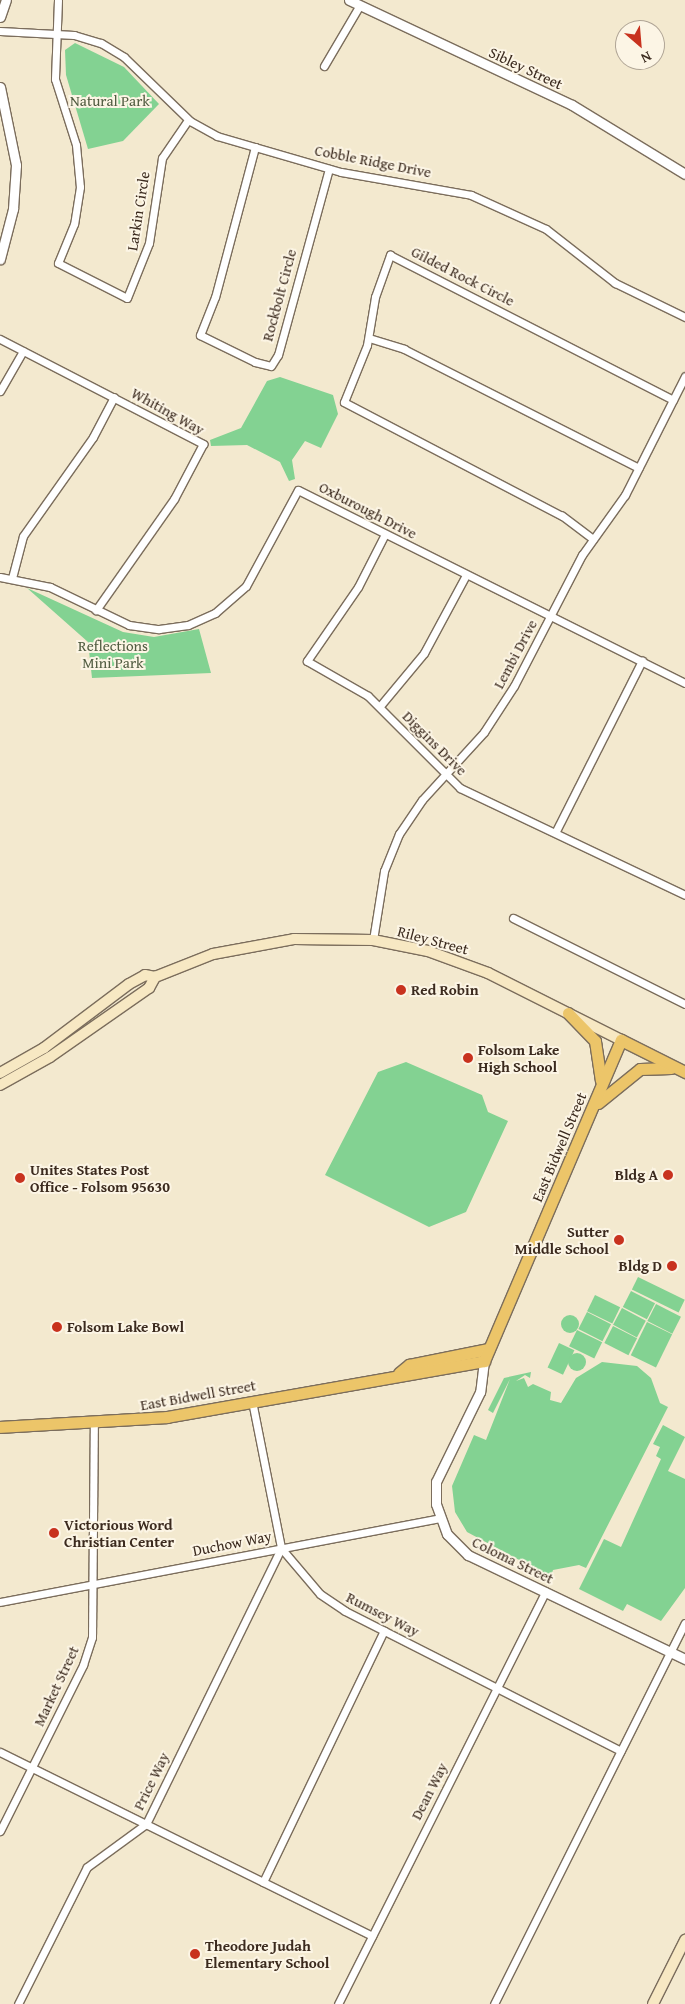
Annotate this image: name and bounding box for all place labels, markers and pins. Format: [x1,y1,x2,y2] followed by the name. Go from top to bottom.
[411,981,479,999] place label: Red Robin
[395,984,407,996] marker: Red Robin
[478,1040,559,1075] place label: Folsom Lake High School
[462,1052,474,1064] marker: Folsom Lake High School
[30,1160,170,1195] place label: Unites States Post Office - Folsom 95630
[615,1166,658,1184] place label: Bldg A
[662,1169,674,1181] marker: Bldg A
[14,1172,26,1184] marker: Unites States Post Office - Folsom 95630
[515,1222,609,1257] place label: Sutter Middle School
[613,1234,625,1246] marker: Sutter Middle School
[618,1257,662,1275] place label: Bldg D
[666,1260,678,1272] marker: Bldg D
[67,1318,184,1336] place label: Folsom Lake Bowl
[51,1321,63,1333] marker: Folsom Lake Bowl
[64,1515,174,1550] place label: Victorious Word Christian Center
[48,1527,60,1539] marker: Victorious Word Christian Center
[205,1936,329,1971] place label: Theodore Judah Elementary School
[189,1948,201,1960] marker: Theodore Judah Elementary School

